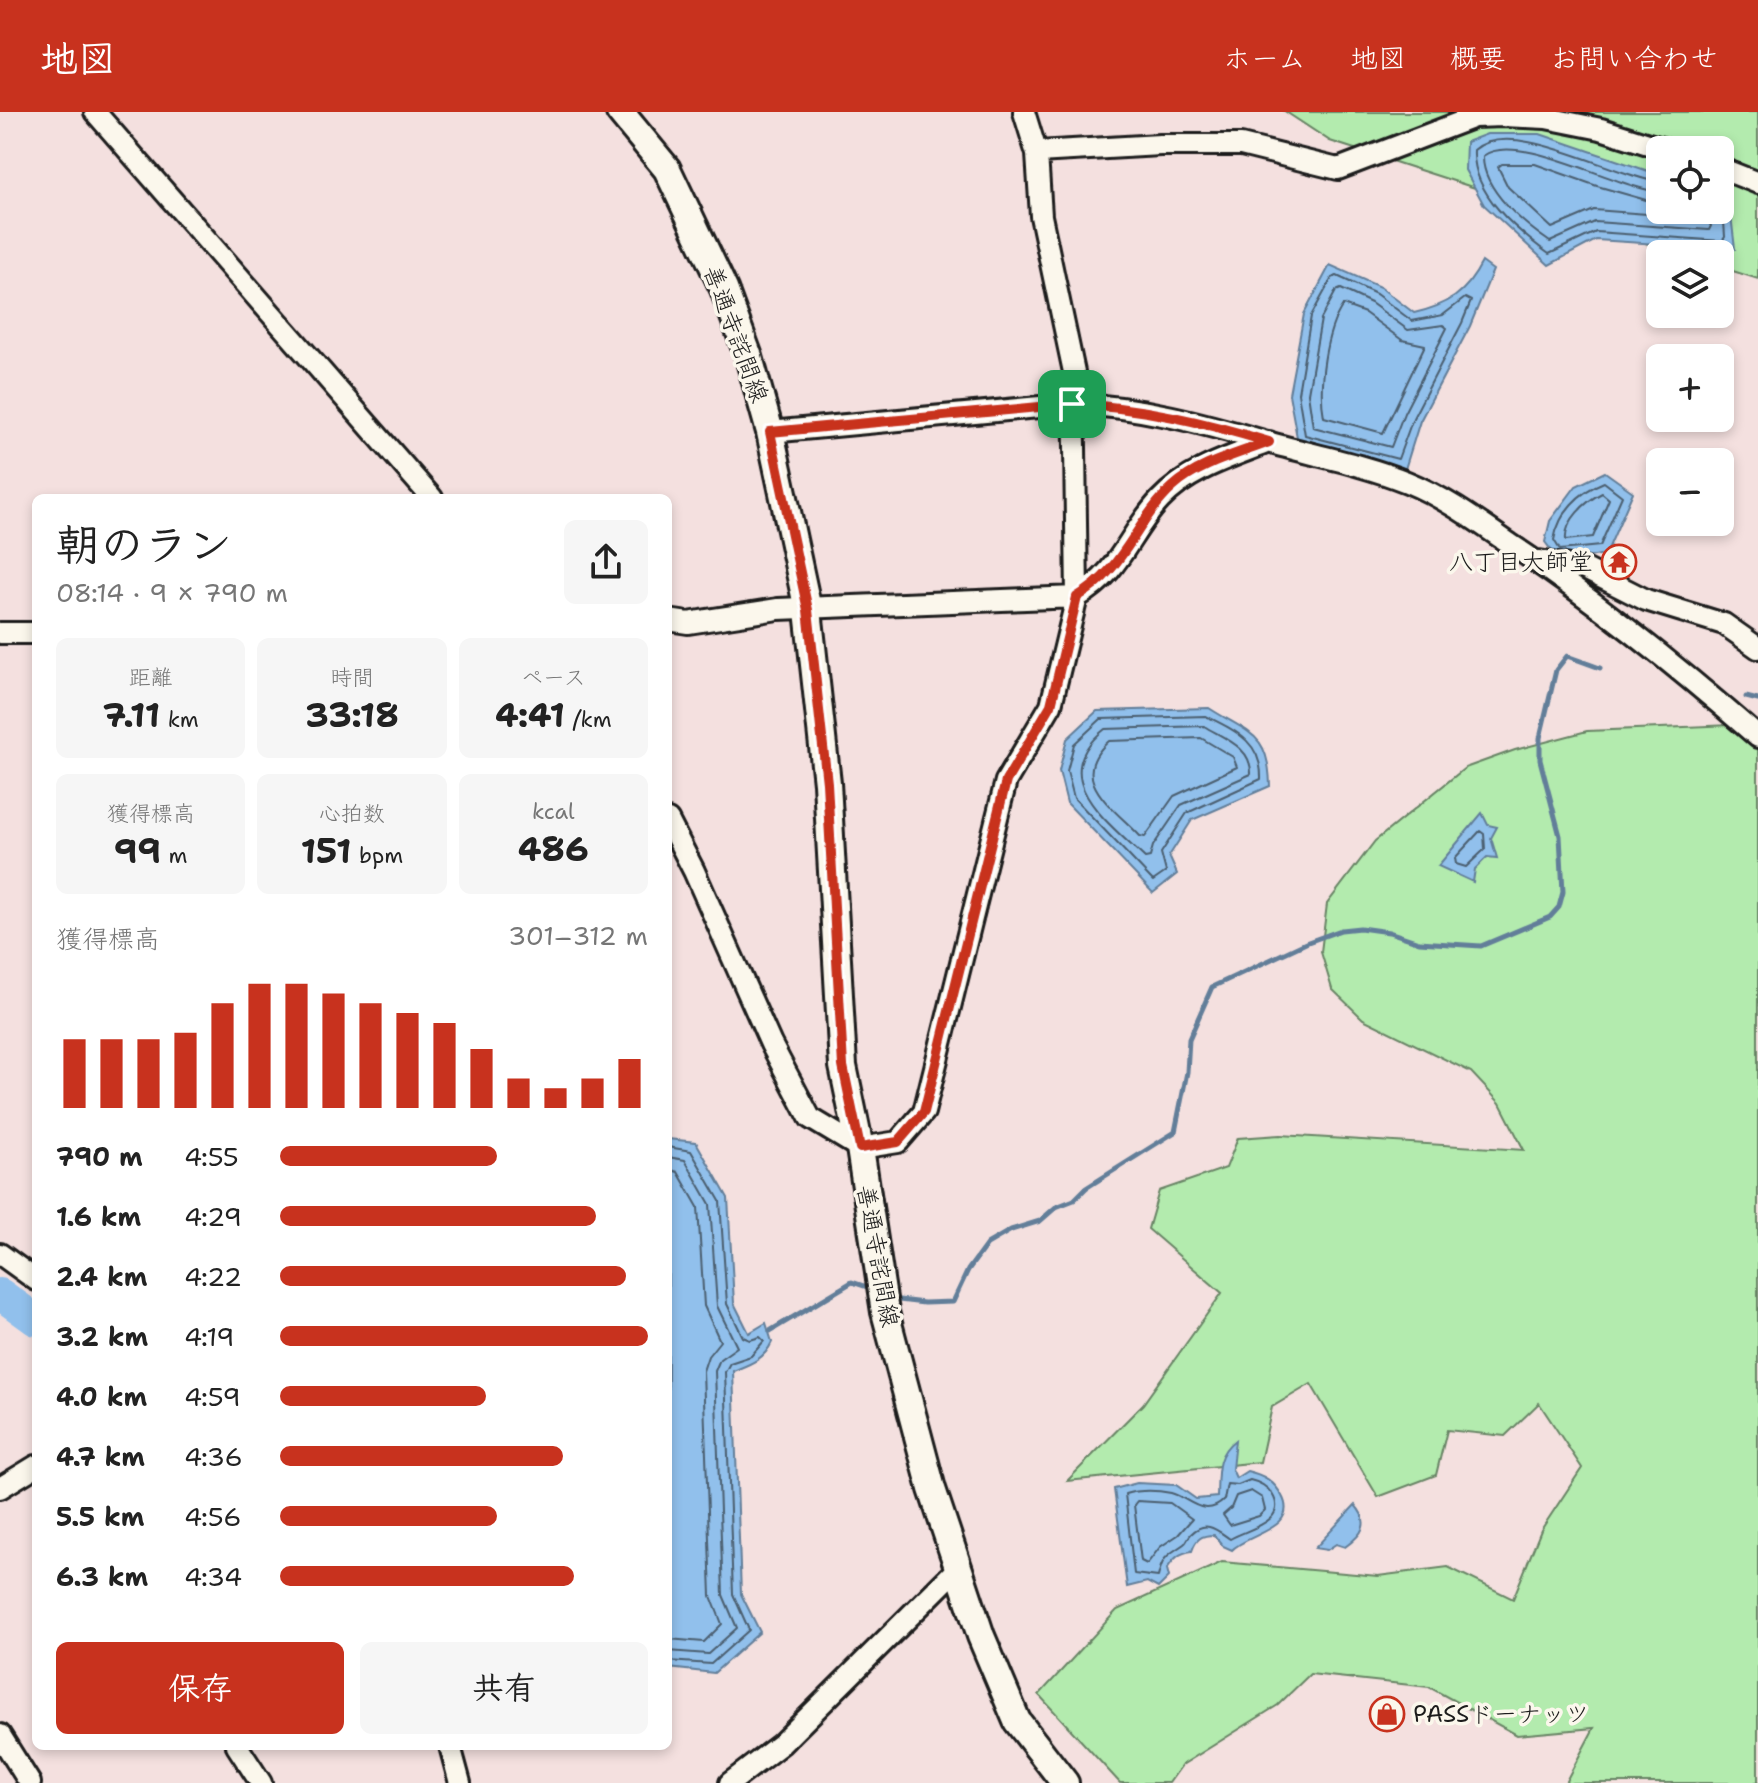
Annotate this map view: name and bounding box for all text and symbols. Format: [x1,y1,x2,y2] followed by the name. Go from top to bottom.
[40,33,116,84] text: 地図
[1223,39,1306,77] text: ホーム
[1350,39,1406,77] text: 地図
[1450,39,1506,77] text: 概要
[1550,39,1718,77] text: お問い合わせ
[1646,136,1734,536] map controls
[1646,136,1734,224] button: locate
[1646,240,1734,328] button: layers
[696,261,776,407] street label: 善通寺詫間線
[1646,344,1734,432] button: +
[1038,370,1106,438] pin
[1050,382,1094,426] icon: arrive
[1646,448,1734,536] button: −
[56,515,232,574] text: 朝のラン
[564,520,648,604] button: share
[1600,543,1638,581] temple icon: 八丁目大師堂
[1449,546,1593,578] place label: 八丁目大師堂
[56,575,288,610] text: 08:14 · 9 × 790 m
[129,663,173,692] text: 距離
[330,663,374,692] text: 時間
[521,663,586,692] text: ペース
[103,692,160,738] text: 7.11
[305,692,399,738] text: 33:18
[495,692,565,738] text: 4:41
[160,705,199,734] text: km
[565,705,612,734] text: /km
[532,797,575,826] text: kcal
[107,799,195,828] text: 獲得標高
[319,799,385,828] text: 心拍数
[518,826,589,872] text: 486
[114,828,161,874] text: 99
[301,828,351,874] text: 151
[161,841,188,870] text: m
[351,841,403,870] text: bpm
[508,918,648,953] text: 301–312 m
[56,921,160,956] text: 獲得標高
[56,1139,143,1174] text: 790 m
[184,1139,239,1174] text: 4:55
[850,1182,906,1330] street label: 善通寺詫間線
[56,1199,141,1234] text: 1.6 km
[184,1199,242,1234] text: 4:29
[56,1259,147,1294] text: 2.4 km
[184,1259,242,1294] text: 4:22
[56,1319,148,1354] text: 3.2 km
[184,1319,235,1354] text: 4:19
[56,1379,147,1414] text: 4.0 km
[184,1379,241,1414] text: 4:59
[56,1439,145,1474] text: 4.7 km
[184,1439,243,1474] text: 4:36
[56,1499,144,1534] text: 5.5 km
[184,1499,241,1534] text: 4:56
[56,1559,148,1594] text: 6.3 km
[184,1559,242,1594] text: 4:34
[56,1642,344,1734] button: 保存
[360,1642,648,1734] button: 共有
[1368,1695,1406,1733] shop icon: PASSドーナッツ
[1413,1698,1589,1730] place label: PASSドーナッツ

